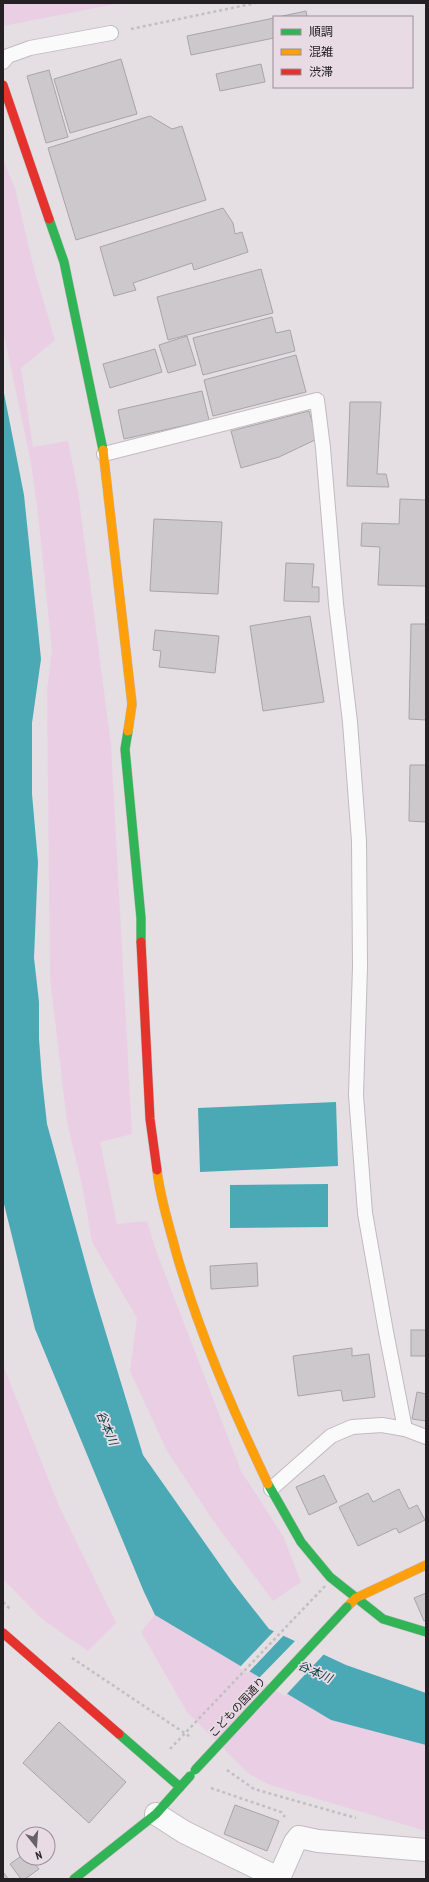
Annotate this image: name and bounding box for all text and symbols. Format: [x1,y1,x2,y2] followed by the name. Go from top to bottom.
[273,16,413,88] legend
[309,24,333,39] text: 順調
[309,44,333,59] text: 混雑
[309,64,333,79] text: 渋滞
[94,1408,122,1449] water label: 谷本川
[296,1657,337,1687] water label: 谷本川
[206,1674,268,1740] street label: こどもの国通り
[16,1826,56,1866] north arrow
[34,1848,44,1863] text: N

